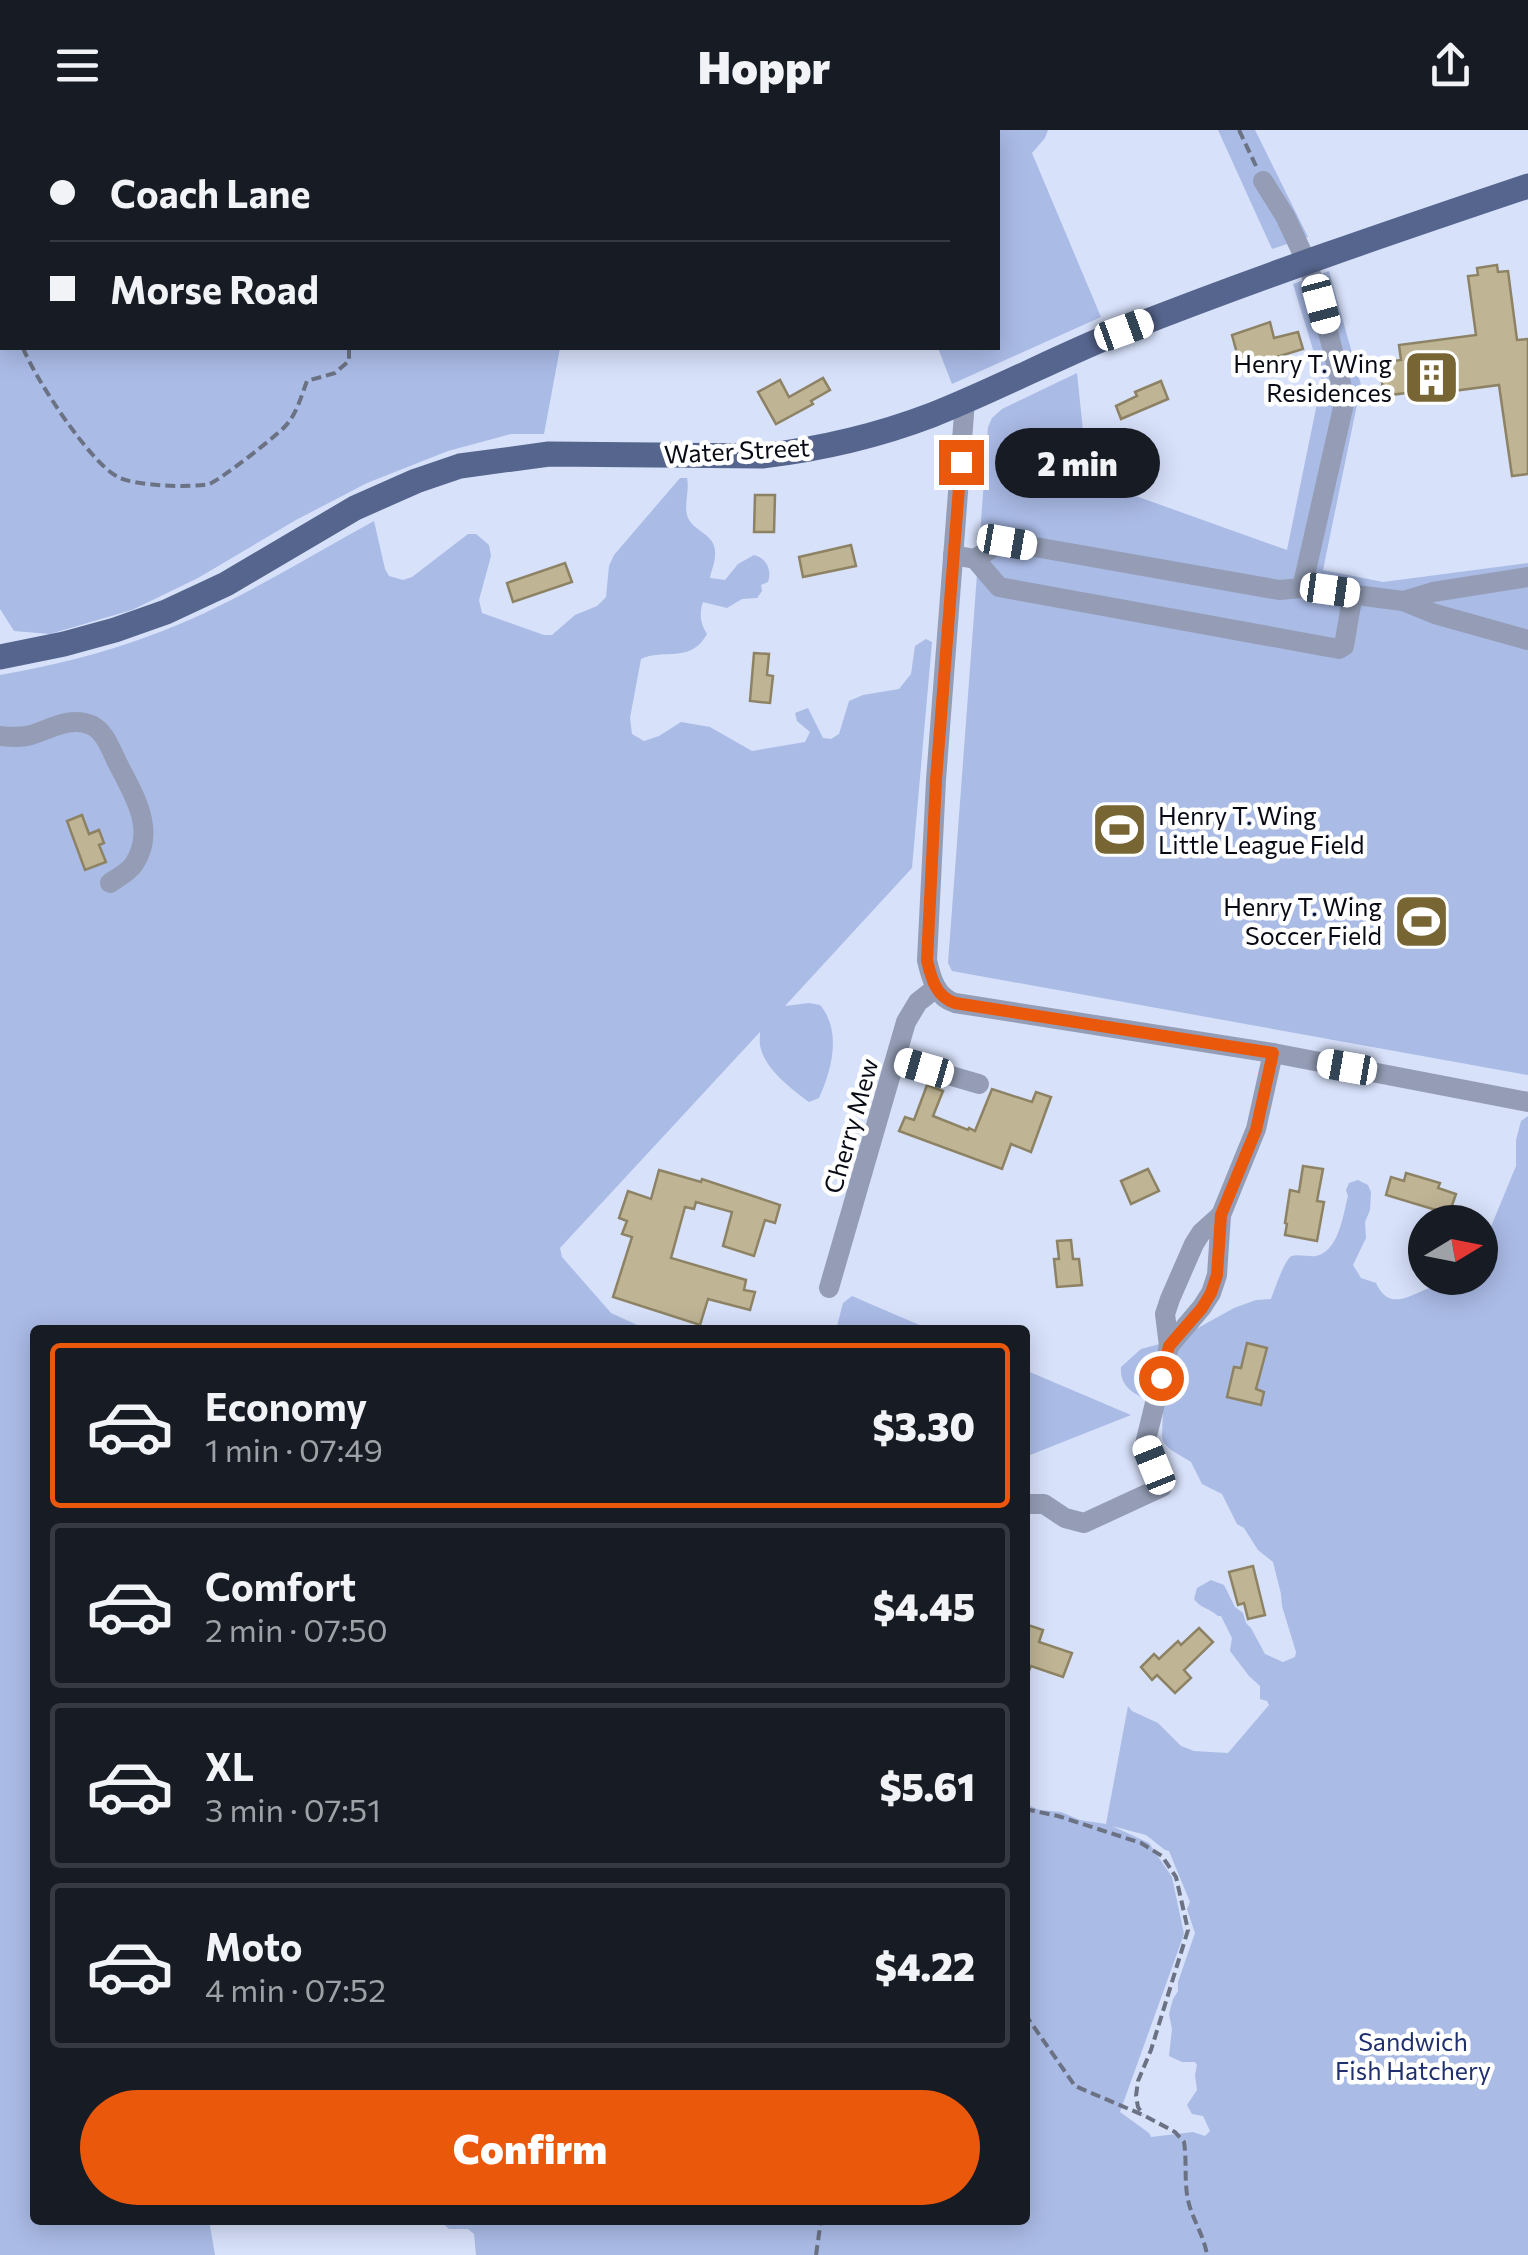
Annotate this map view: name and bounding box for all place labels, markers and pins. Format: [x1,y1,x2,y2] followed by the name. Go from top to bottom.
[1233,348,1392,407] place label: Henry T. Wing Residences
[1401,348,1461,408] building icon: Henry T. Wing Residences
[1089,800,1149,860] sports icon: Henry T. Wing Little League Field
[1158,800,1364,859] place label: Henry T. Wing Little League Field
[1223,891,1382,950] place label: Henry T. Wing Soccer Field
[1391,891,1451,951] sports icon: Henry T. Wing Soccer Field

